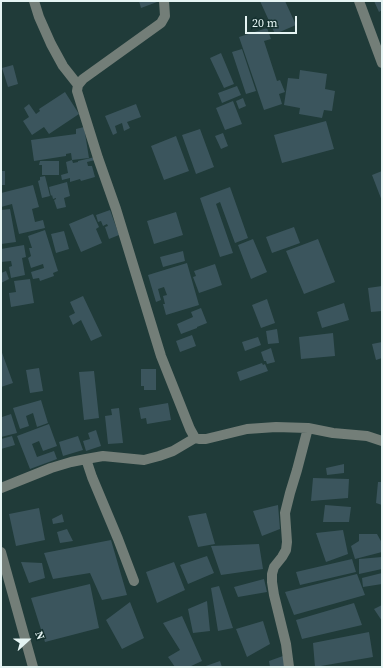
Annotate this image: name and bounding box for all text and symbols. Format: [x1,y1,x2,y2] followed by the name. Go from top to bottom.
[247,8,299,34] scale bar
[252,15,278,31] text: 20 m
[8,620,48,660] north arrow
[31,629,48,642] text: N

